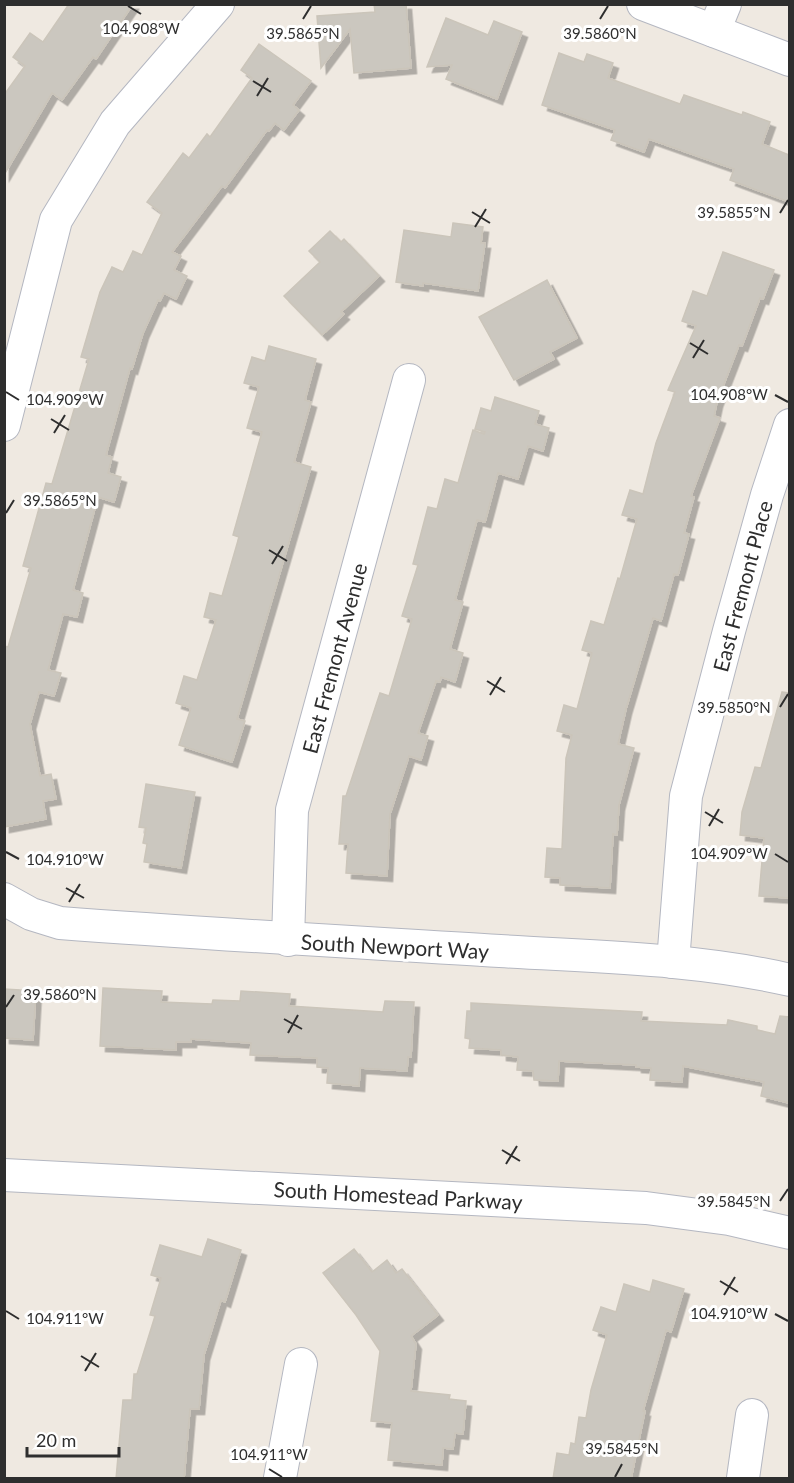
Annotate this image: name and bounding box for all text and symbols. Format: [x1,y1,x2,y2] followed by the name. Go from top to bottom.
[102,19,180,37] text: 104.908°W
[266,24,340,42] text: 39.5865°N
[563,24,637,42] text: 39.5860°N
[697,203,771,221] text: 39.5855°N
[690,385,768,403] text: 104.908°W
[26,390,104,408] text: 104.909°W
[23,491,97,509] text: 39.5865°N
[707,498,777,674] street label: East Fremont Place
[297,560,371,756] street label: East Fremont Avenue
[697,698,771,716] text: 39.5850°N
[690,844,768,862] text: 104.909°W
[26,850,104,868] text: 104.910°W
[300,929,490,963] street label: South Newport Way
[23,985,97,1003] text: 39.5860°N
[273,1176,523,1214] street label: South Homestead Parkway
[697,1192,771,1210] text: 39.5845°N
[690,1304,768,1322] text: 104.910°W
[26,1309,104,1327] text: 104.911°W
[27,1420,118,1458] scale bar
[36,1429,76,1451] text: 20 m
[585,1439,659,1457] text: 39.5845°N
[230,1445,308,1463] text: 104.911°W

